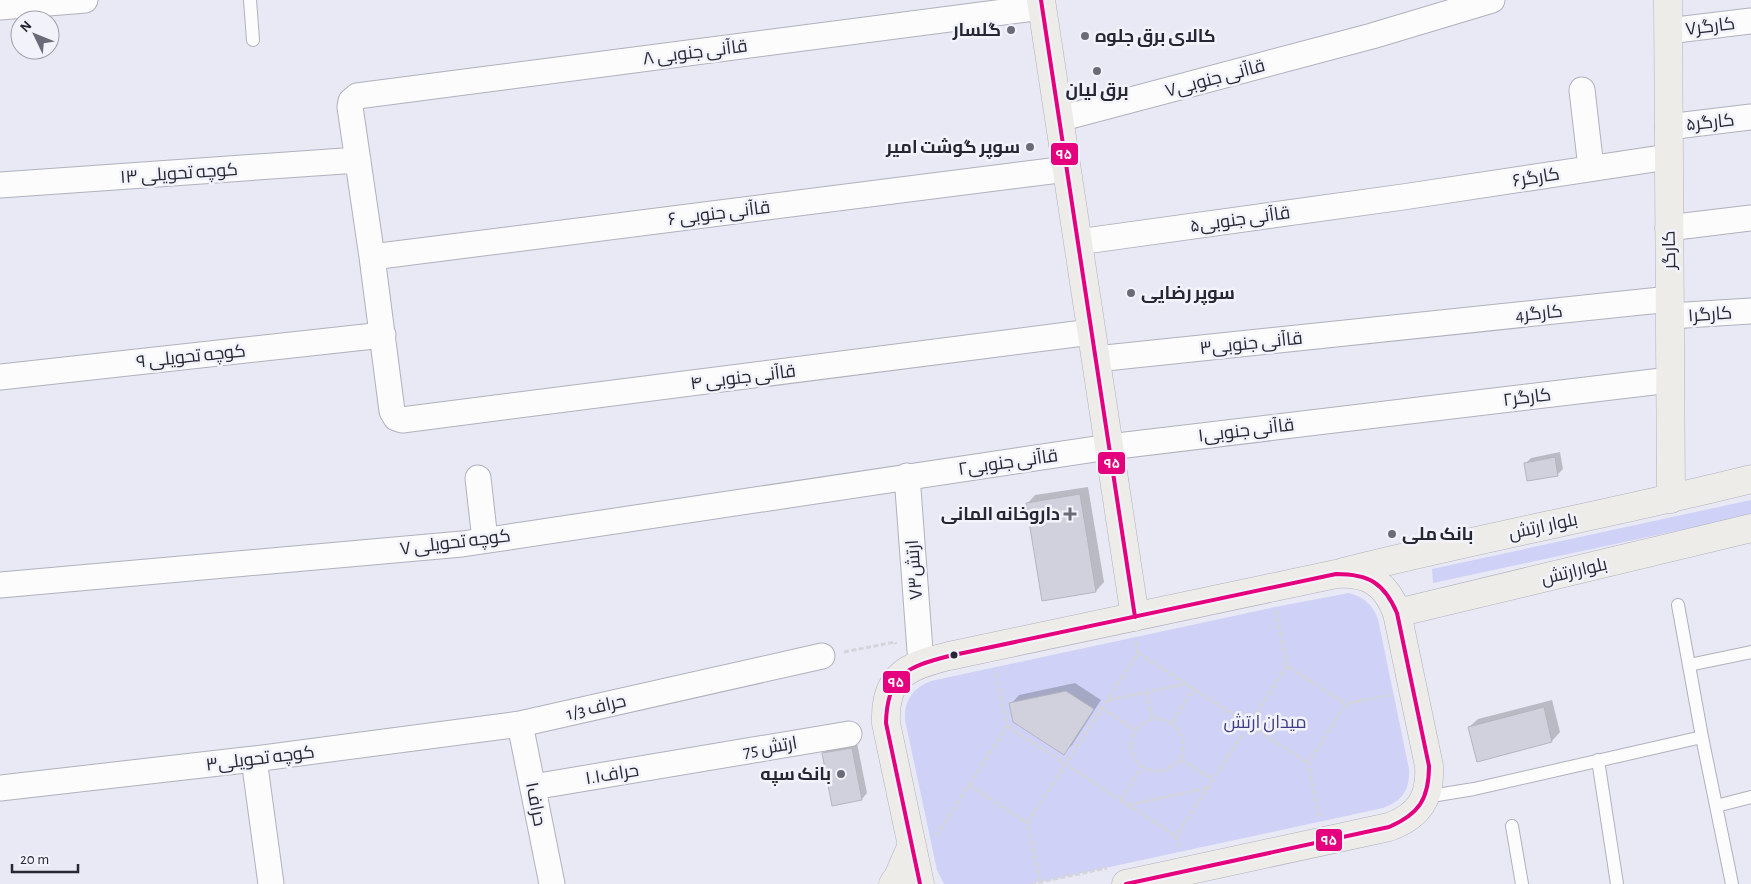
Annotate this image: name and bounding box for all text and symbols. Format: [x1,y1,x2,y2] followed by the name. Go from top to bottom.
[10,10,60,60] north arrow
[1684,15,1736,40] street label: کارگر۷
[18,18,35,35] text: N
[952,22,1001,40] place label: گلسار
[1005,24,1017,36] marker: گلسار
[1095,28,1216,47] place label: کالای برق جلوه
[1079,30,1091,42] marker: کالای برق جلوه
[641,36,749,69] street label: قاآنی جنوبی ۸
[1163,55,1267,102] street label: قاآنی جنوبی۷
[1091,65,1103,77] marker: برق لیان
[1065,82,1129,101] place label: برق لیان
[1685,112,1735,135] street label: کارگر۵
[885,138,1020,159] place label: سوپر گوشت امیر
[1024,141,1036,153] marker: سوپر گوشت امیر
[1050,142,1079,166] line badge: ۹۵
[1056,148,1072,162] text: ۹۵
[120,161,239,189] street label: کوچه تحویلی ۱۳
[1511,165,1561,192] street label: کارگر۶
[667,197,771,230] street label: قاآنی جنوبی ۶
[1189,202,1292,237] street label: قاآنی جنوبی۵
[1661,230,1680,271] street label: کارگر
[1141,285,1235,305] place label: سوپر رضایی
[1125,287,1137,299] marker: سوپر رضایی
[1515,303,1564,326] street label: 4کارگر
[1687,304,1733,327] street label: کارگر۱
[1199,328,1304,359] street label: قاآنی جنوبی۳
[136,342,247,374] street label: کوچه تحویلی ۹
[689,361,797,394] street label: قاآنی جنوبی ۴
[1502,386,1552,411] street label: کارگر۲
[1197,414,1295,447] street label: قاآنی جنوبی۱
[957,445,1059,480] street label: ۲قاآنی جنوبی
[1097,451,1126,475] line badge: ۹۵
[1104,457,1120,471] text: ۹۵
[941,506,1060,525] place label: داروخانه المانی
[1064,508,1076,520] marker: داروخانه المانی
[1507,510,1580,544] street label: بلوار ارتش
[1402,526,1473,545] place label: بانک ملی
[399,527,512,561] street label: کوچه تحویلی ۷
[1386,528,1398,540] marker: بانک ملی
[903,539,927,601] street label: ارتش۷۳
[1539,555,1609,589] street label: بلوارارتش
[949,650,959,660] unlabelled marker
[882,670,911,694] line badge: ۹۵
[888,676,904,690] text: ۹۵
[565,692,628,725] street label: 1/3 حراف
[1223,713,1307,733] park label: میدان ارتش
[741,733,799,763] street label: 75 ارتش
[205,743,316,777] street label: کوچه تحویلی۳
[584,762,640,789] street label: حراف۱.۱
[760,766,831,786] place label: بانک سپه
[835,768,847,780] marker: بانک سپه
[521,781,548,828] street label: حراف۱
[1315,828,1343,852] line badge: ۹۵
[1321,834,1337,848] text: ۹۵
[12,842,79,874] scale bar
[20,852,49,867] text: 20 m

